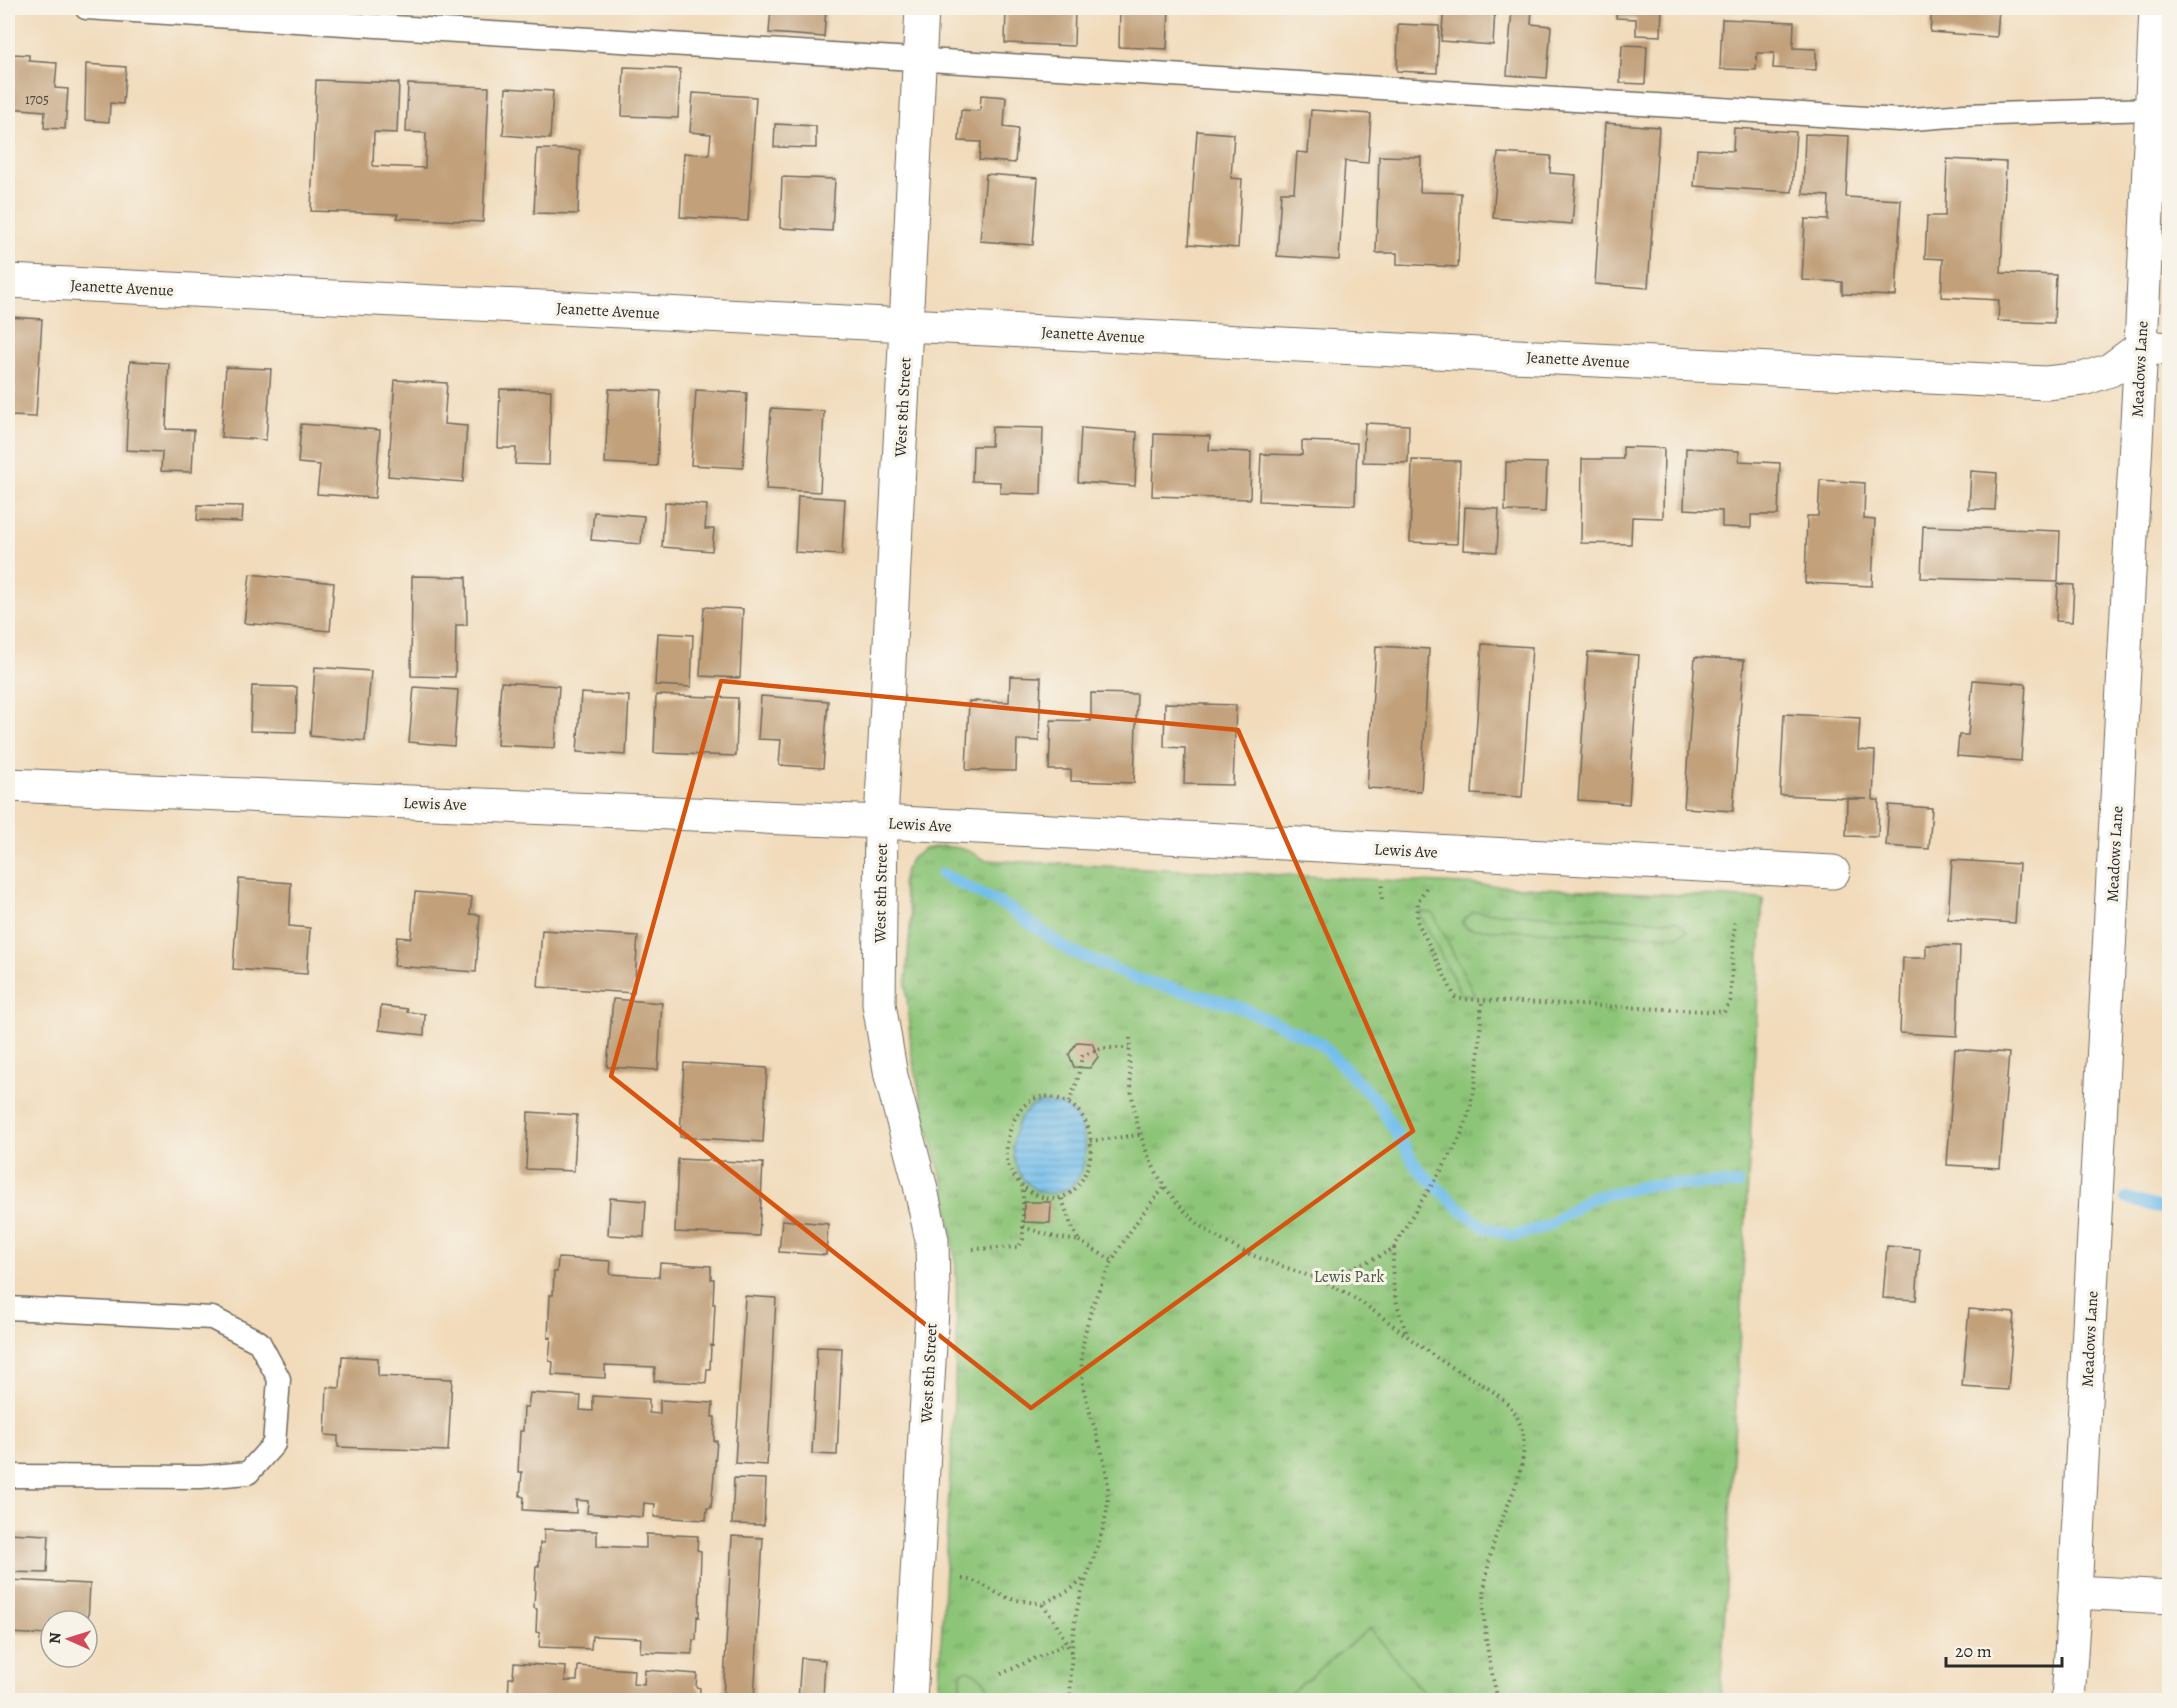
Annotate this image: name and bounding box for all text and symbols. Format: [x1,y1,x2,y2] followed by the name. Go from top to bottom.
[25,90,49,109] house number: 1705
[70,274,174,302] street label: Jeanette Avenue
[556,297,660,325] street label: Jeanette Avenue
[2126,320,2154,418] street label: Meadows Lane
[1041,321,1145,349] street label: Jeanette Avenue
[1526,346,1630,374] street label: Jeanette Avenue
[889,357,917,458] street label: West 8th Street
[403,792,467,816] street label: Lewis Ave
[2101,805,2129,903] street label: Meadows Lane
[888,812,952,838] street label: Lewis Ave
[1374,838,1438,864] street label: Lewis Ave
[869,843,893,944] street label: West 8th Street
[1314,1266,1384,1288] park label: Lewis Park
[2076,1290,2104,1388] street label: Meadows Lane
[915,1323,943,1424] street label: West 8th Street
[39,1609,99,1669] north arrow
[1946,1630,2062,1668] scale bar
[44,1632,66,1645] text: N
[1955,1639,1992,1663] text: 20 m

